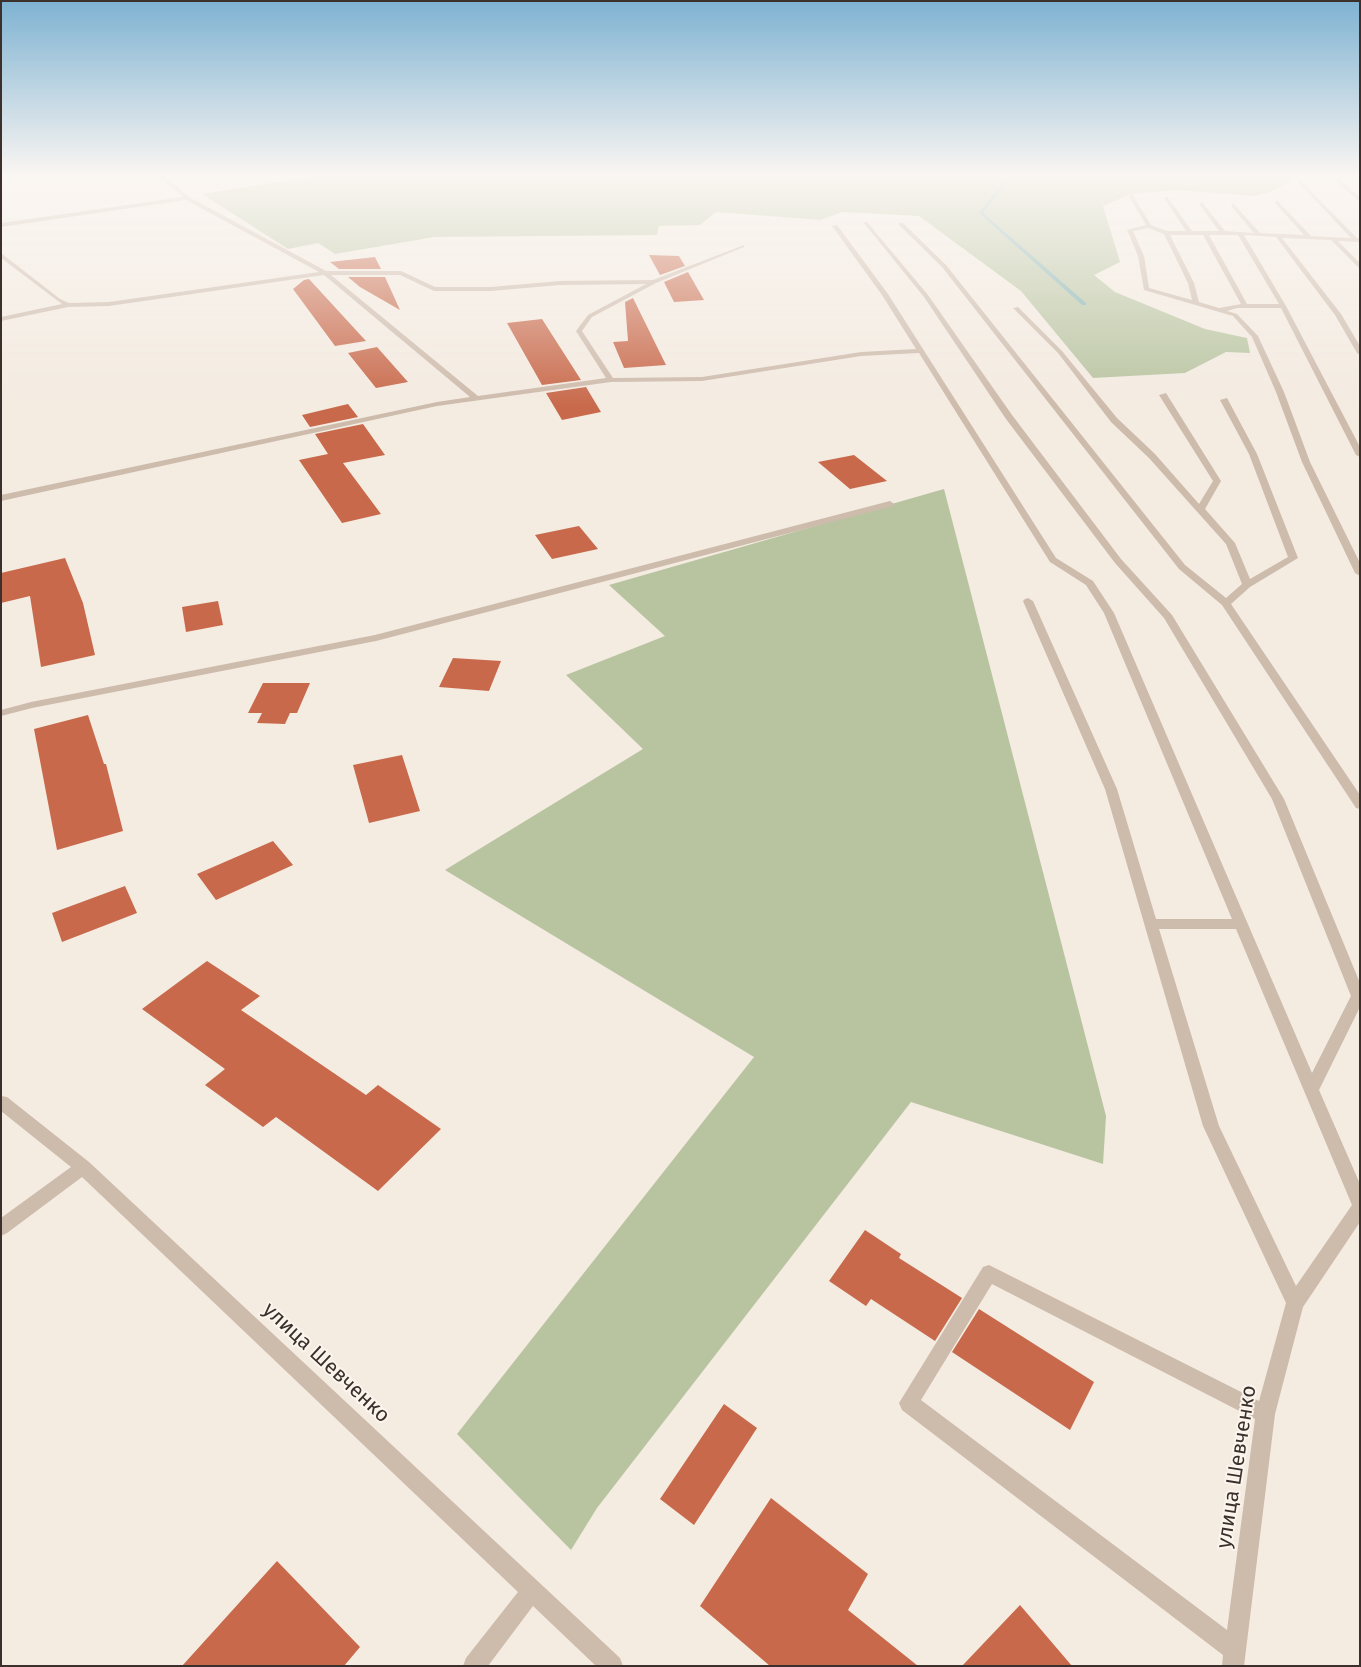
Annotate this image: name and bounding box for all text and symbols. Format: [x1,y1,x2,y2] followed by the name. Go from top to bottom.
[257,1298,395,1428] street label: улица Шевченко
[1212,1384,1262,1550] street label: улица Шевченко

